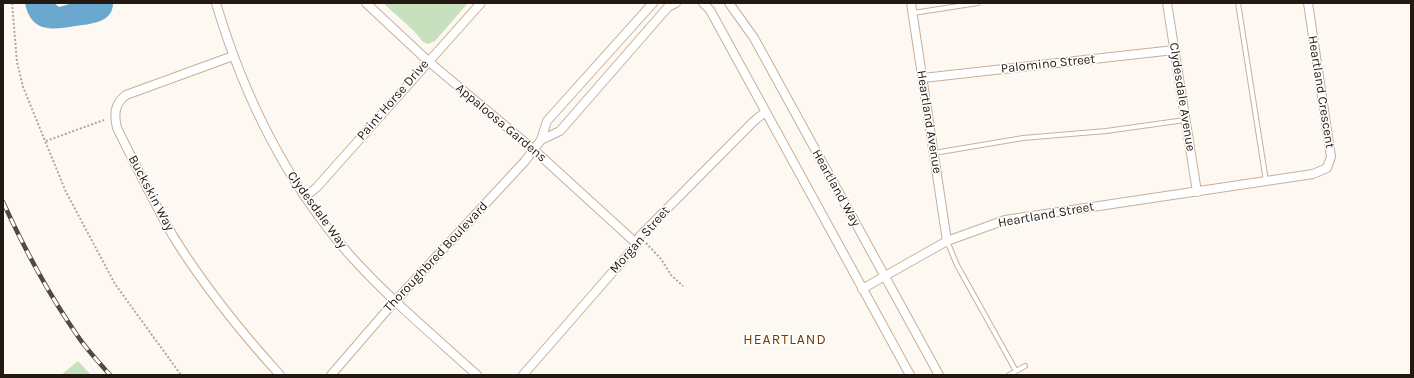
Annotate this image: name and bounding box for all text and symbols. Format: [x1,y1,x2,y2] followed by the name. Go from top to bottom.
[1304,35,1338,149] street label: Heartland Crescent
[1166,41,1198,153] street label: Clydesdale Avenue
[1000,51,1096,77] street label: Palomino Street
[354,57,432,143] street label: Paint Horse Drive
[913,69,945,175] street label: Heartland Avenue
[452,80,550,166] street label: Appaloosa Gardens
[808,147,864,229] street label: Heartland Way
[125,153,177,233] street label: Buckskin Way
[284,168,350,252] street label: Clydesdale Way
[381,198,491,316] street label: Thoroughbred Boulevard
[997,199,1095,231] street label: Heartland Street
[607,203,673,277] street label: Morgan Street
[743,332,827,348] district label: HEARTLAND

